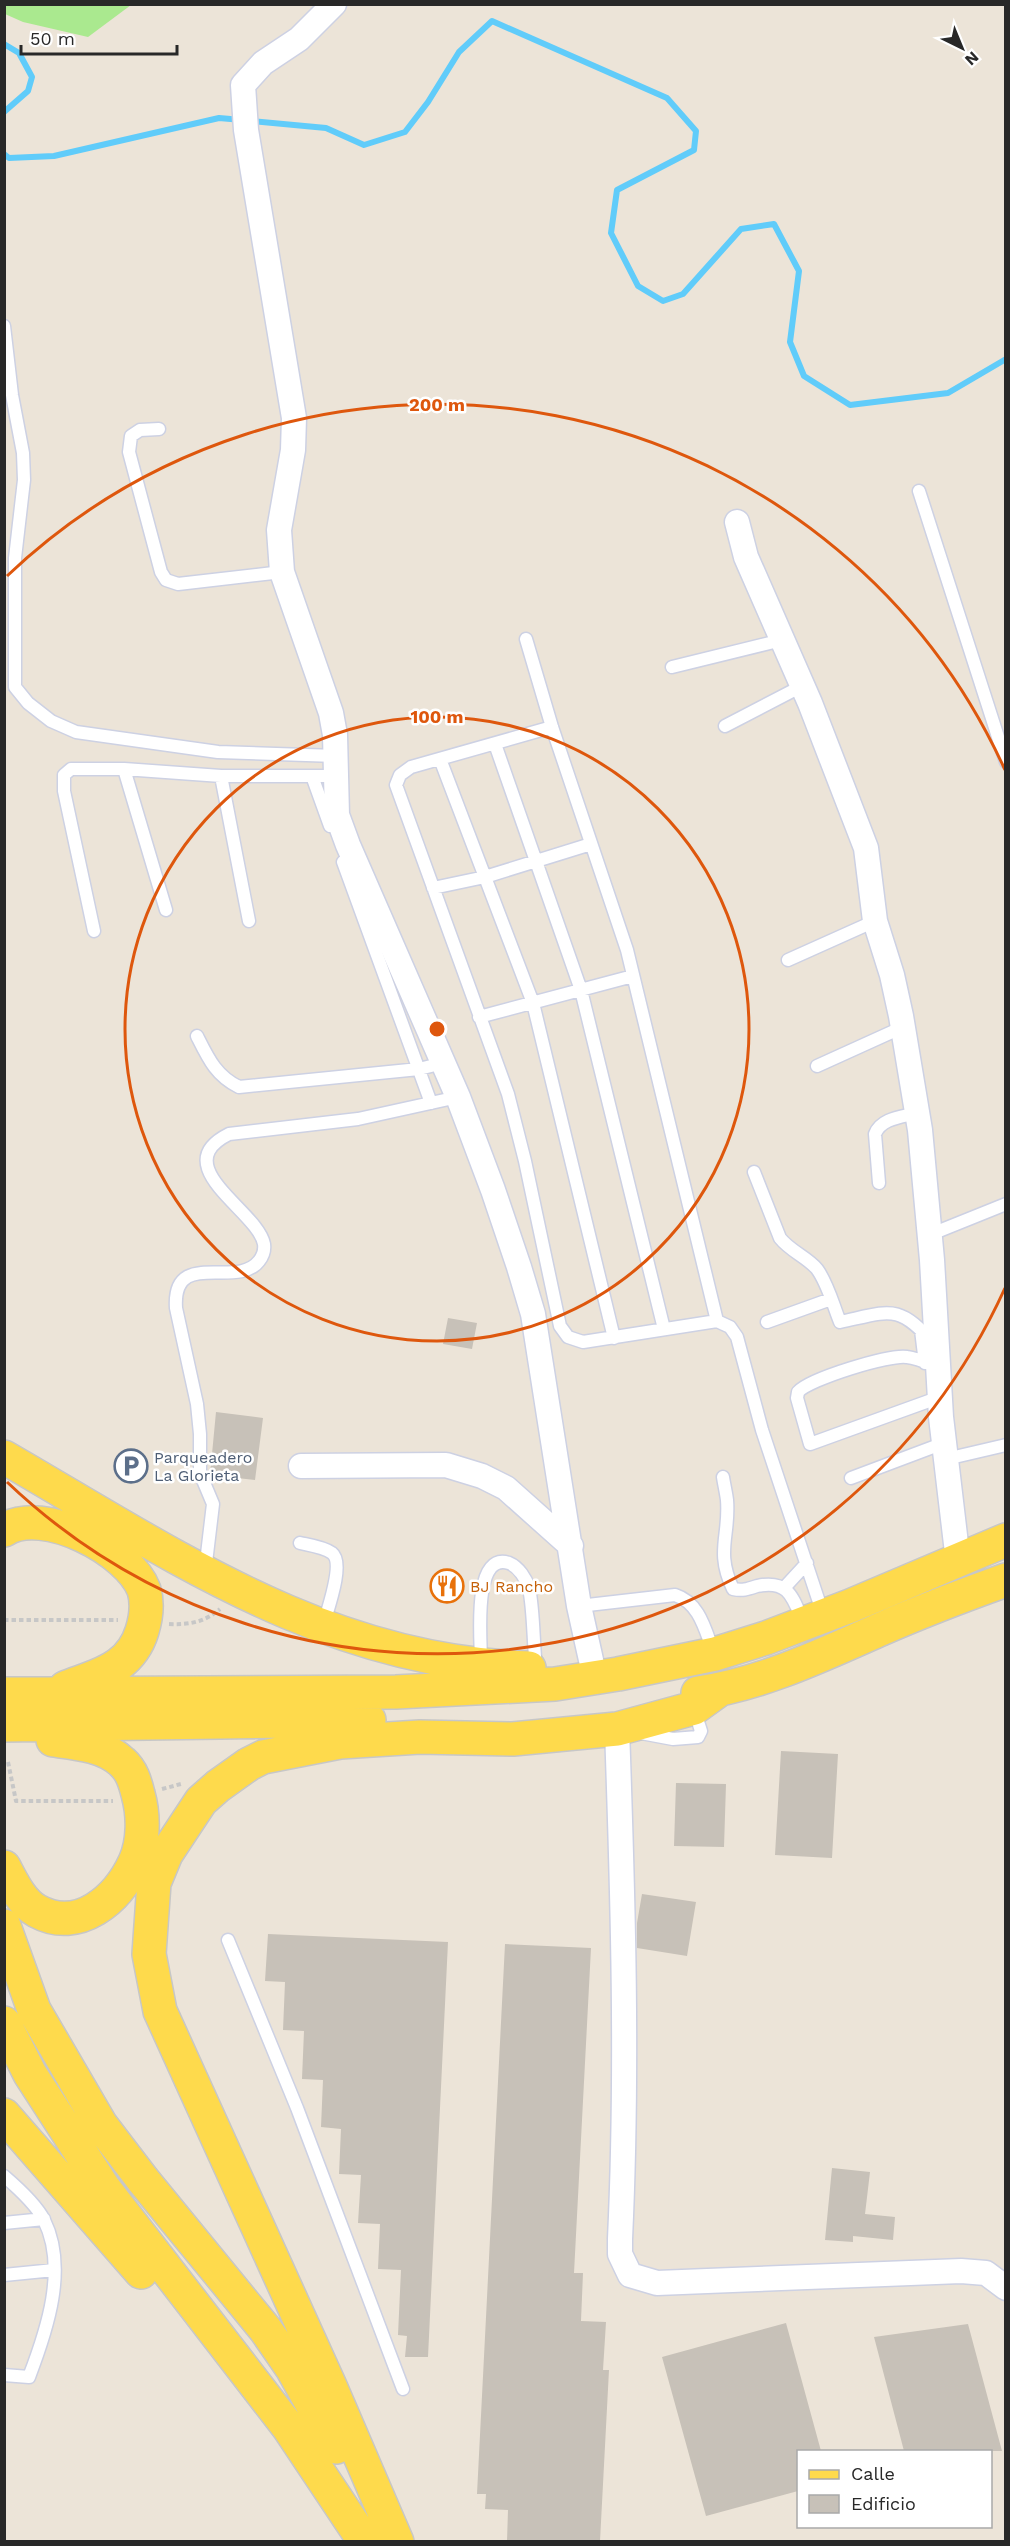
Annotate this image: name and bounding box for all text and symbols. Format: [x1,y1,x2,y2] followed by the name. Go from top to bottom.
[21,18,177,56] scale bar
[932,18,992,78] north arrow
[30,28,75,49] text: 50 m
[961,48,983,70] text: N
[409,394,465,415] text: 200 m
[410,706,464,727] text: 100 m
[427,1019,447,1039] centre of rings
[113,1448,149,1484] parking icon: Parqueadero La Glorieta
[154,1448,252,1485] place label: Parqueadero La Glorieta
[429,1568,465,1604] restaurant icon: BJ Rancho
[470,1577,553,1596] place label: BJ Rancho
[797,2450,992,2528] legend
[851,2463,895,2484] text: Calle
[851,2493,916,2514] text: Edificio

